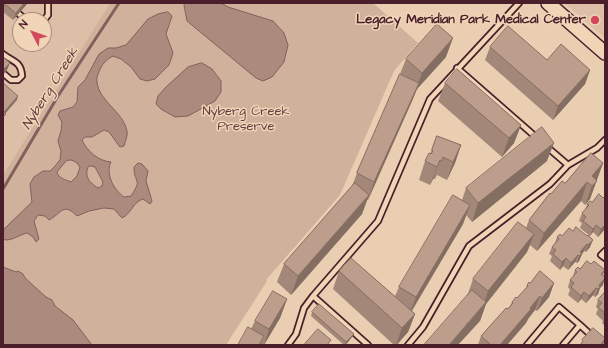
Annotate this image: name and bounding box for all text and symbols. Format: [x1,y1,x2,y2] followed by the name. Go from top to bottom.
[12,12,52,52] north arrow
[356,12,586,28] place label: Legacy Meridian Park Medical Center
[589,14,601,26] marker: Legacy Meridian Park Medical Center
[15,17,31,32] text: N
[19,45,83,133] water label: Nyberg Creek
[202,104,290,135] park label: Nyberg Creek Preserve

